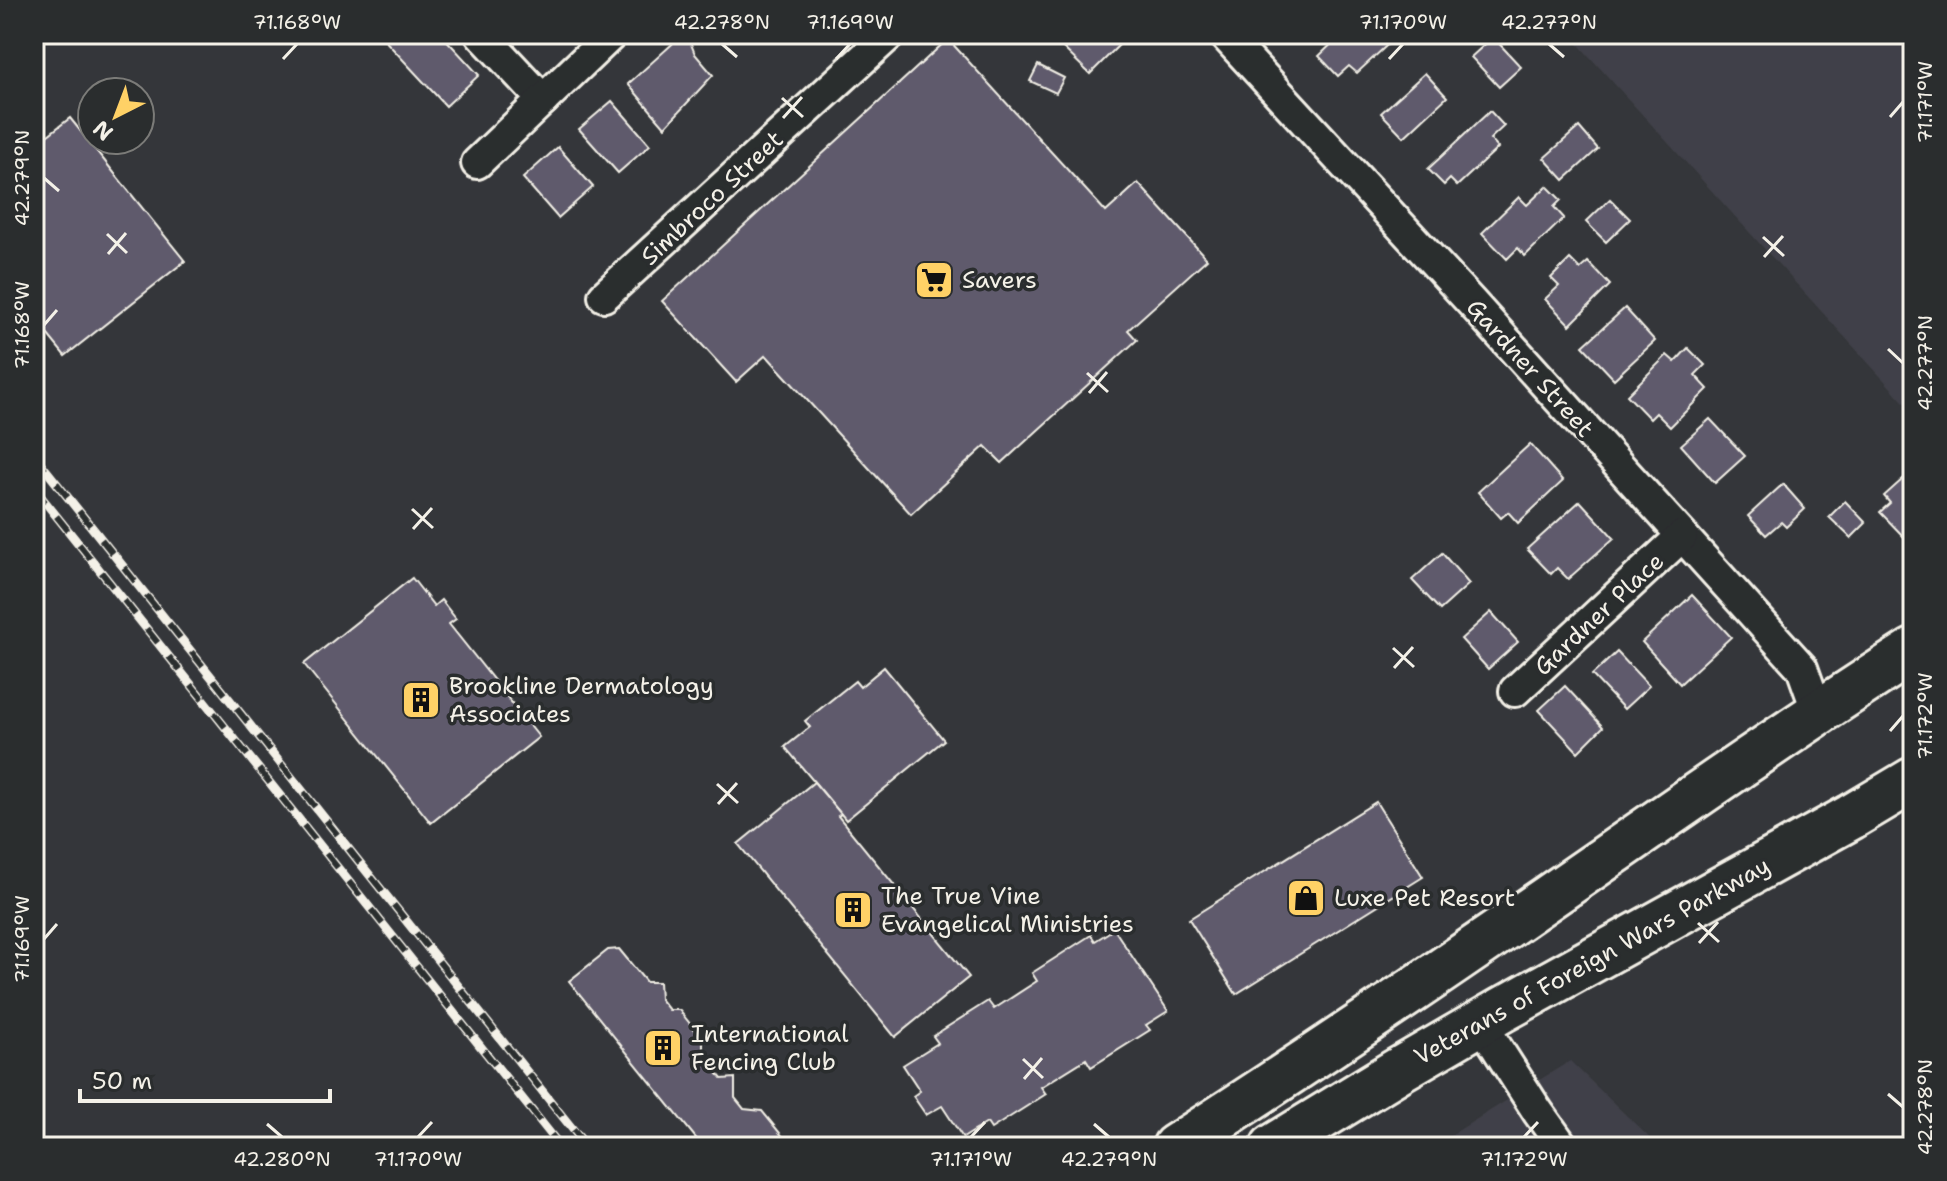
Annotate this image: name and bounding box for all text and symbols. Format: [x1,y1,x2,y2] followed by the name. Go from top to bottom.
[253,9,341,35] text: 71.168°W
[674,9,770,35] text: 42.278°N
[806,9,894,35] text: 71.169°W
[1359,9,1447,35] text: 71.170°W
[1501,9,1597,35] text: 42.277°N
[1912,61,1938,143] text: 71.171°W
[76,76,156,156] north arrow
[87,114,119,147] text: N
[634,124,790,272] street label: Simbroco Street
[9,130,35,226] text: 42.279°N
[913,259,955,301] supermarket icon: Savers
[962,264,1037,296] place label: Savers
[9,281,35,369] text: 71.168°W
[1459,292,1601,444] street label: Gardner Street
[1912,315,1938,411] text: 42.277°N
[1527,545,1671,683] street label: Gardner Place
[449,670,714,730] place label: Brookline Dermatology Associates
[1912,672,1938,760] text: 71.172°W
[400,679,442,721] building icon: Brookline Dermatology Associates
[1408,849,1776,1073] street label: Veterans of Foreign Wars Parkway
[1285,877,1327,919] shop icon: Luxe Pet Resort
[881,880,1134,940] place label: The True Vine Evangelical Ministries
[1334,882,1515,914] place label: Luxe Pet Resort
[832,889,874,931] building icon: The True Vine Evangelical Ministries
[9,895,35,983] text: 71.169°W
[691,1018,849,1078] place label: International Fencing Club
[642,1027,684,1069] building icon: International Fencing Club
[80,1053,330,1103] scale bar
[1912,1059,1938,1155] text: 42.278°N
[92,1065,152,1097] text: 50 m
[233,1146,331,1172] text: 42.280°N
[374,1146,462,1172] text: 71.170°W
[930,1146,1012,1172] text: 71.171°W
[1061,1146,1157,1172] text: 42.279°N
[1480,1146,1568,1172] text: 71.172°W

